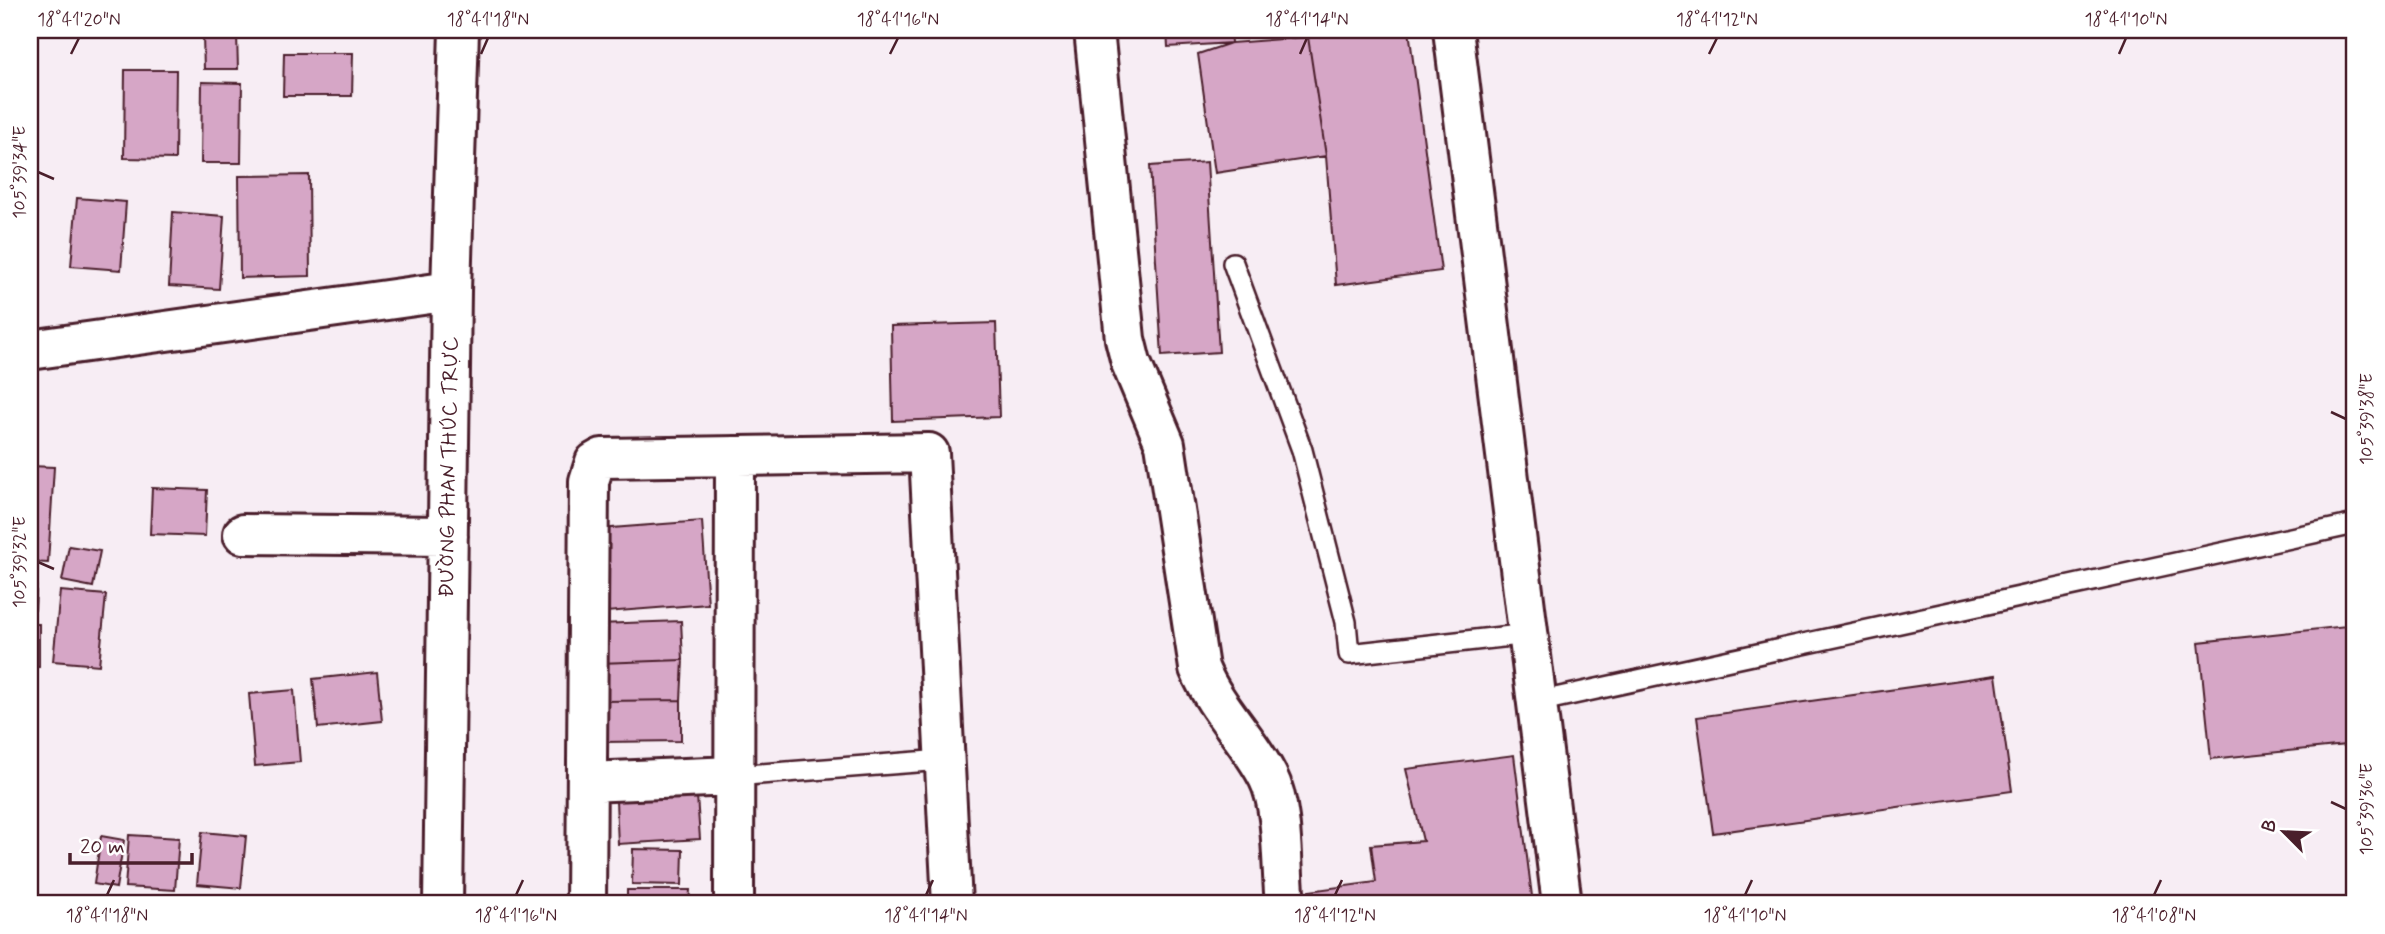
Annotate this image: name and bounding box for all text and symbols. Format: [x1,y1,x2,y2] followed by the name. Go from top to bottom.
[37,8,121,32] text: 18°41'20"N
[447,8,529,32] text: 18°41'18"N
[857,8,939,32] text: 18°41'16"N
[1265,8,1349,32] text: 18°41'14"N
[1676,8,1758,32] text: 18°41'12"N
[2085,8,2167,32] text: 18°41'10"N
[8,125,32,219] text: 105°39'34"E
[433,336,465,598] street label: ĐƯỜNG PHAN THÚC TRỰC
[2355,373,2379,465] text: 105°39'38"E
[8,516,32,608] text: 105°39'32"E
[2355,763,2379,855] text: 105°39'36"E
[2248,797,2318,867] north arrow
[2256,815,2284,836] text: B
[70,822,192,866] scale bar
[80,833,125,861] text: 20 m
[66,904,148,928] text: 18°41'18"N
[475,904,557,928] text: 18°41'16"N
[884,904,968,928] text: 18°41'14"N
[1294,904,1376,928] text: 18°41'12"N
[1704,904,1786,928] text: 18°41'10"N
[2112,904,2196,928] text: 18°41'08"N

